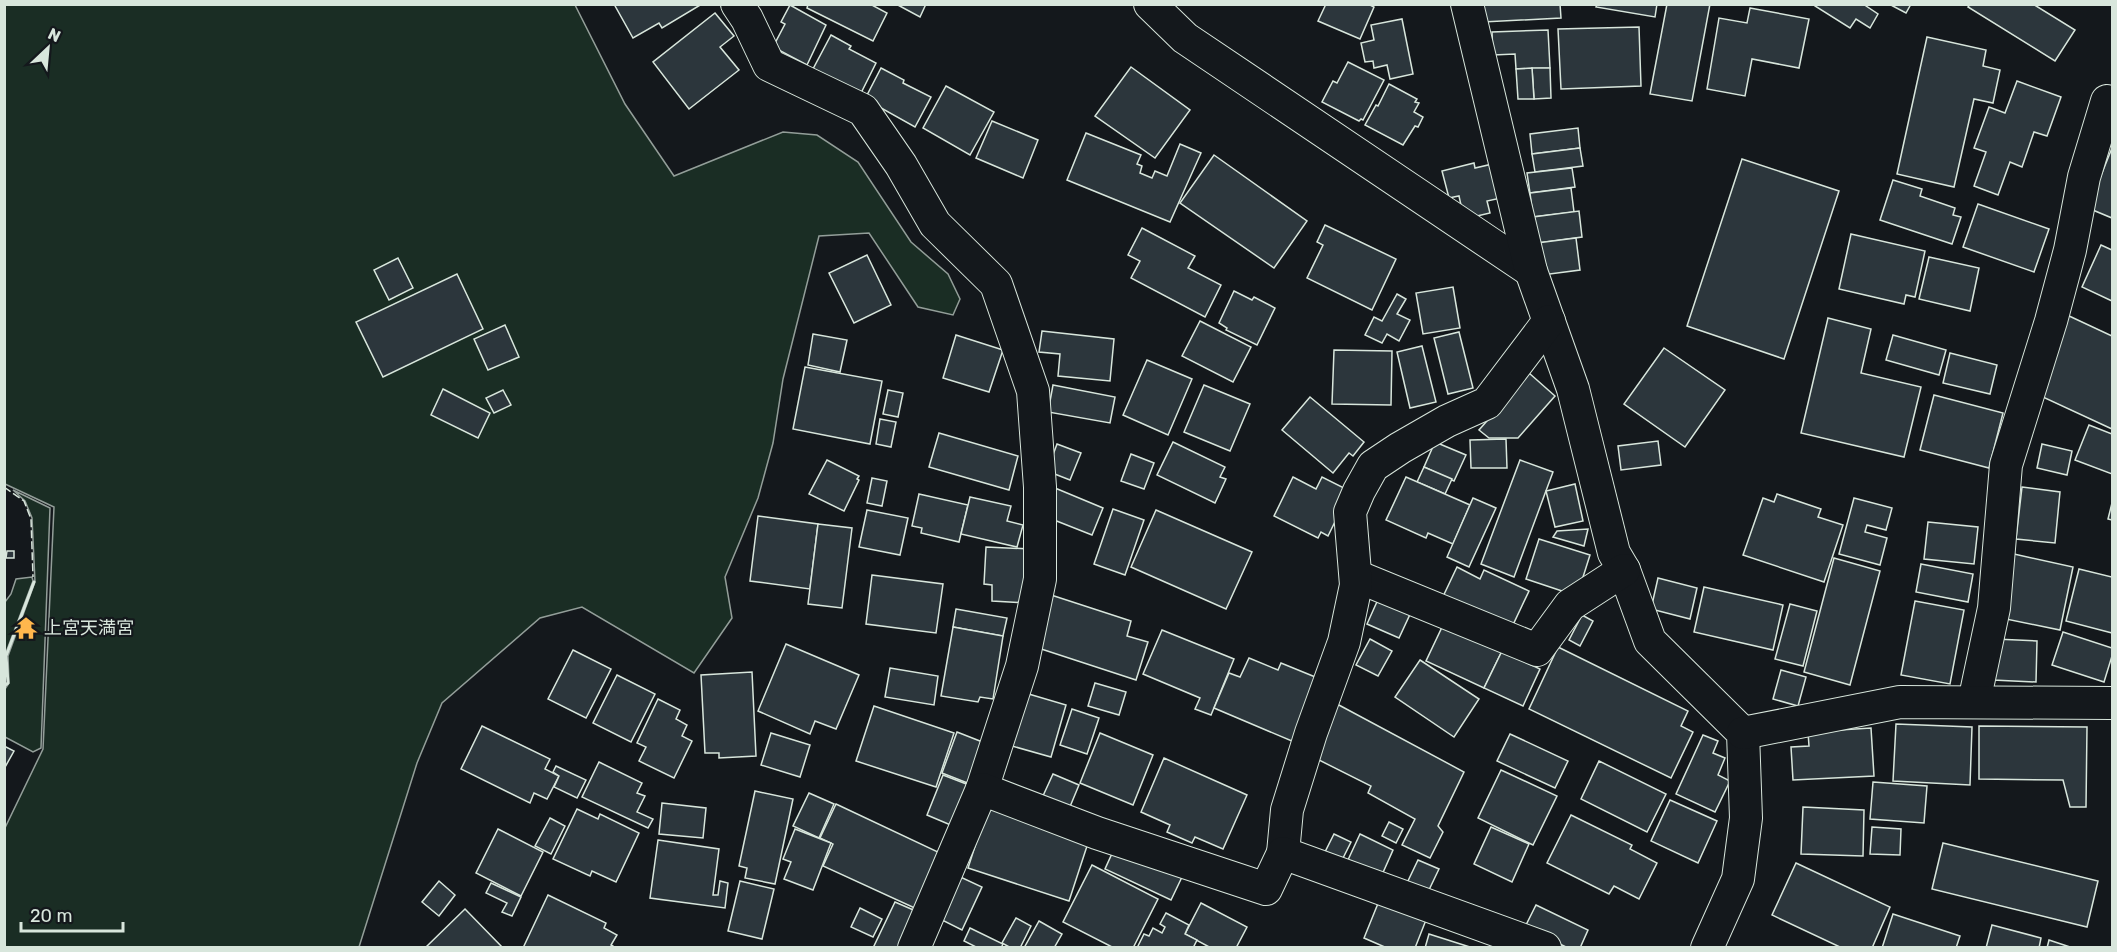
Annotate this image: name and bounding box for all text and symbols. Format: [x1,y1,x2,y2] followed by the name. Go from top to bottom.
[18,18,78,78] north arrow
[45,24,64,46] text: N
[13,615,39,641] temple icon: 上宮天満宮
[44,617,134,639] place label: 上宮天満宮
[21,895,123,933] scale bar
[30,905,72,927] text: 20 m

